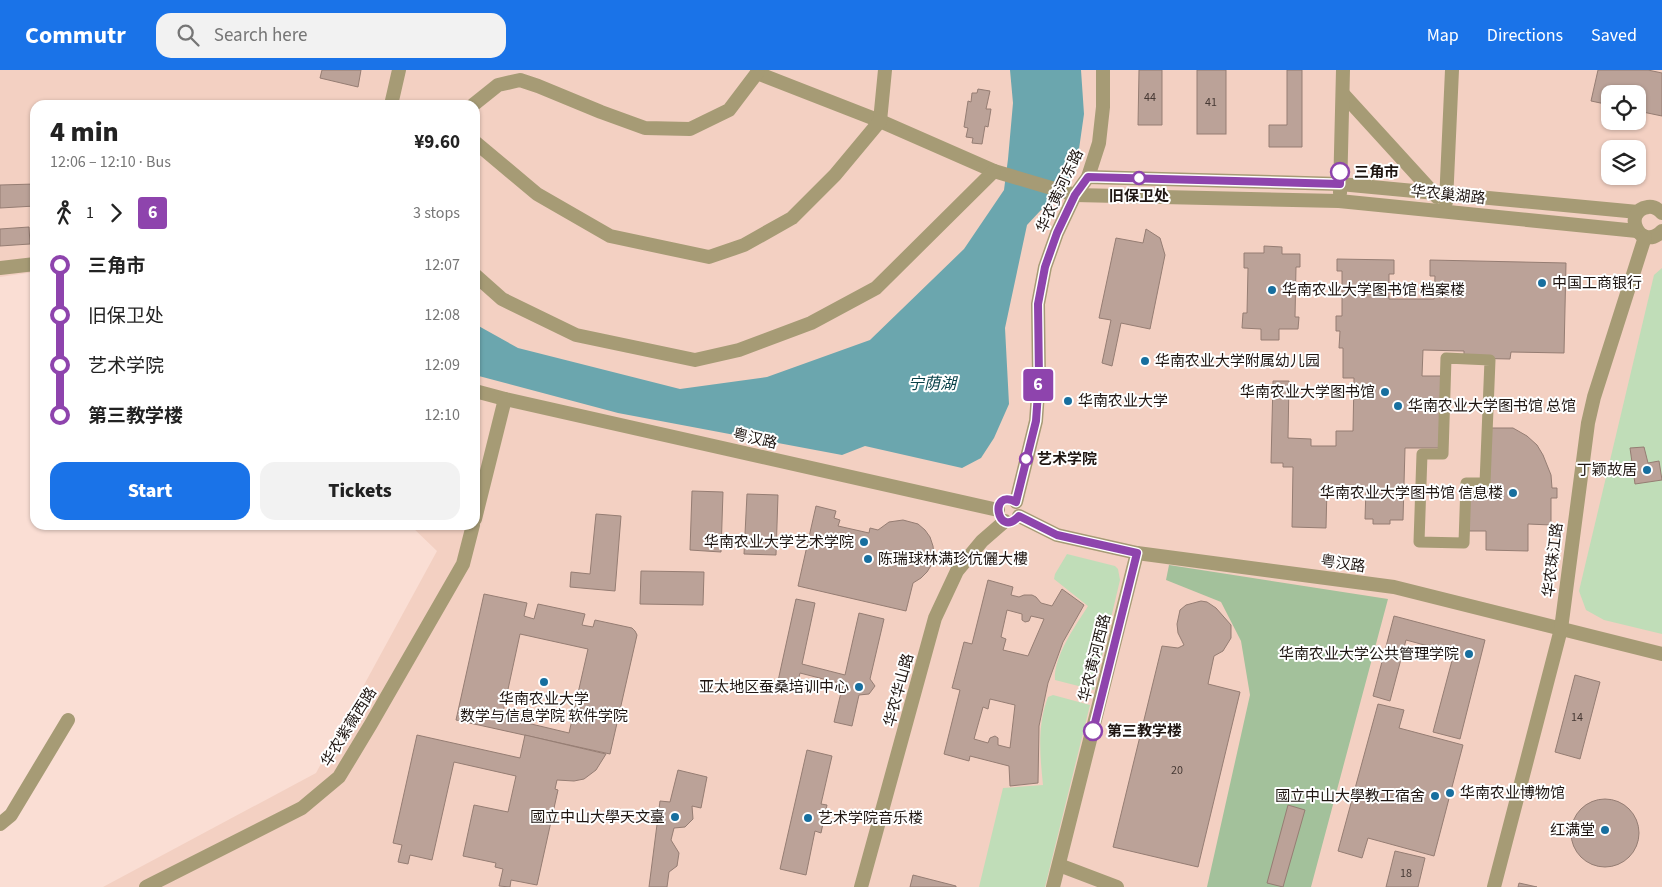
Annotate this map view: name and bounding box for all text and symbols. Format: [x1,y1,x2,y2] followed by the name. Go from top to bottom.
[156,13,506,58] search box
[25,18,126,53] text: Commutr
[174,21,202,49] icon: search
[214,22,308,49] text: Search here
[1427,23,1459,48] text: Map
[1487,23,1563,48] text: Directions
[1591,23,1637,48] text: Saved
[1601,85,1646,185] map controls
[1601,85,1646,130] button: locate
[1144,89,1156,106] house number: 44
[1205,94,1217,111] house number: 41
[50,112,119,152] text: 4 min
[414,129,460,156] text: ¥9.60
[1601,140,1646,185] button: layers
[1031,146,1089,236] street label: 华农黄河东路
[50,151,171,173] text: 12:06 – 12:10 · Bus
[1330,162,1350,182] marker: 三角市
[1354,162,1399,183] place label: 三角市
[1132,171,1146,185] marker: 旧保卫处
[1410,181,1486,209] street label: 华农巢湖路
[1109,186,1169,207] place label: 旧保卫处
[50,199,78,227] icon: walk
[102,199,130,227] icon: forward
[148,200,157,225] text: 6
[86,202,94,224] text: 1
[413,202,460,224] text: 3 stops
[88,253,145,280] text: 三角市
[424,254,460,276] text: 12:07
[1552,273,1642,294] place label: 中国工商银行
[1536,277,1548,289] marker: 中国工商银行
[1282,280,1465,301] place label: 华南农业大学图书馆 档案楼
[1266,284,1278,296] marker: 华南农业大学图书馆 档案楼
[88,303,164,330] text: 旧保卫处
[424,304,460,326] text: 12:08
[1155,351,1320,372] place label: 华南农业大学附属幼儿园
[88,353,164,380] text: 艺术学院
[424,354,460,376] text: 12:09
[1139,355,1151,367] marker: 华南农业大学附属幼儿园
[1022,369,1054,401] line badge: 6
[1033,372,1043,397] text: 6
[908,373,959,395] water label: 宁荫湖
[1240,382,1375,403] place label: 华南农业大学图书馆
[1379,386,1391,398] marker: 华南农业大学图书馆
[1078,391,1168,412] place label: 华南农业大学
[1062,395,1074,407] marker: 华南农业大学
[1408,396,1576,417] place label: 华南农业大学图书馆 总馆
[1392,400,1404,412] marker: 华南农业大学图书馆 总馆
[88,403,183,430] text: 第三教学楼
[424,404,460,426] text: 12:10
[731,424,779,454] street label: 粤汉路
[1037,449,1097,470] place label: 艺术学院
[1019,452,1033,466] marker: 艺术学院
[1577,460,1637,481] place label: 丁颖故居
[50,462,250,520] button: Start
[260,462,460,520] button: Tickets
[1641,464,1653,476] marker: 丁颖故居
[1320,483,1503,504] place label: 华南农业大学图书馆 信息楼
[1507,487,1519,499] marker: 华南农业大学图书馆 信息楼
[1538,521,1568,599] street label: 华农珠江路
[704,532,854,553] place label: 华南农业大学艺术学院
[858,536,870,548] marker: 华南农业大学艺术学院
[878,549,1028,570] place label: 陈瑞球林满珍伉儷大樓
[1319,550,1367,578] street label: 粤汉路
[862,553,874,565] marker: 陈瑞球林满珍伉儷大樓
[1074,612,1116,704] street label: 华农黄河西路
[1279,644,1459,665] place label: 华南农业大学公共管理学院
[1463,648,1475,660] marker: 华南农业大学公共管理学院
[879,651,919,729] street label: 华农华山路
[538,676,550,688] marker: 华南农业大学 数学与信息学院 软件学院
[699,677,849,698] place label: 亚太地区蚕桑培训中心
[853,681,865,693] marker: 亚太地区蚕桑培训中心
[316,683,382,771] street label: 华农紫薇西路
[460,689,628,727] place label: 华南农业大学 数学与信息学院 软件学院
[1571,709,1583,726] house number: 14
[1083,721,1103,741] marker: 第三教学楼
[1107,721,1182,742] place label: 第三教学楼
[1171,762,1183,779] house number: 20
[1460,783,1565,804] place label: 华南农业博物馆
[1275,786,1425,807] place label: 國立中山大學教工宿舍
[1444,787,1456,799] marker: 华南农业博物馆
[1429,790,1441,802] marker: 國立中山大學教工宿舍
[530,807,665,828] place label: 國立中山大學天文臺
[818,808,923,829] place label: 艺术学院音乐楼
[669,811,681,823] marker: 國立中山大學天文臺
[802,812,814,824] marker: 艺术学院音乐楼
[1550,820,1595,841] place label: 红满堂
[1599,824,1611,836] marker: 红满堂
[1400,865,1412,882] house number: 18

